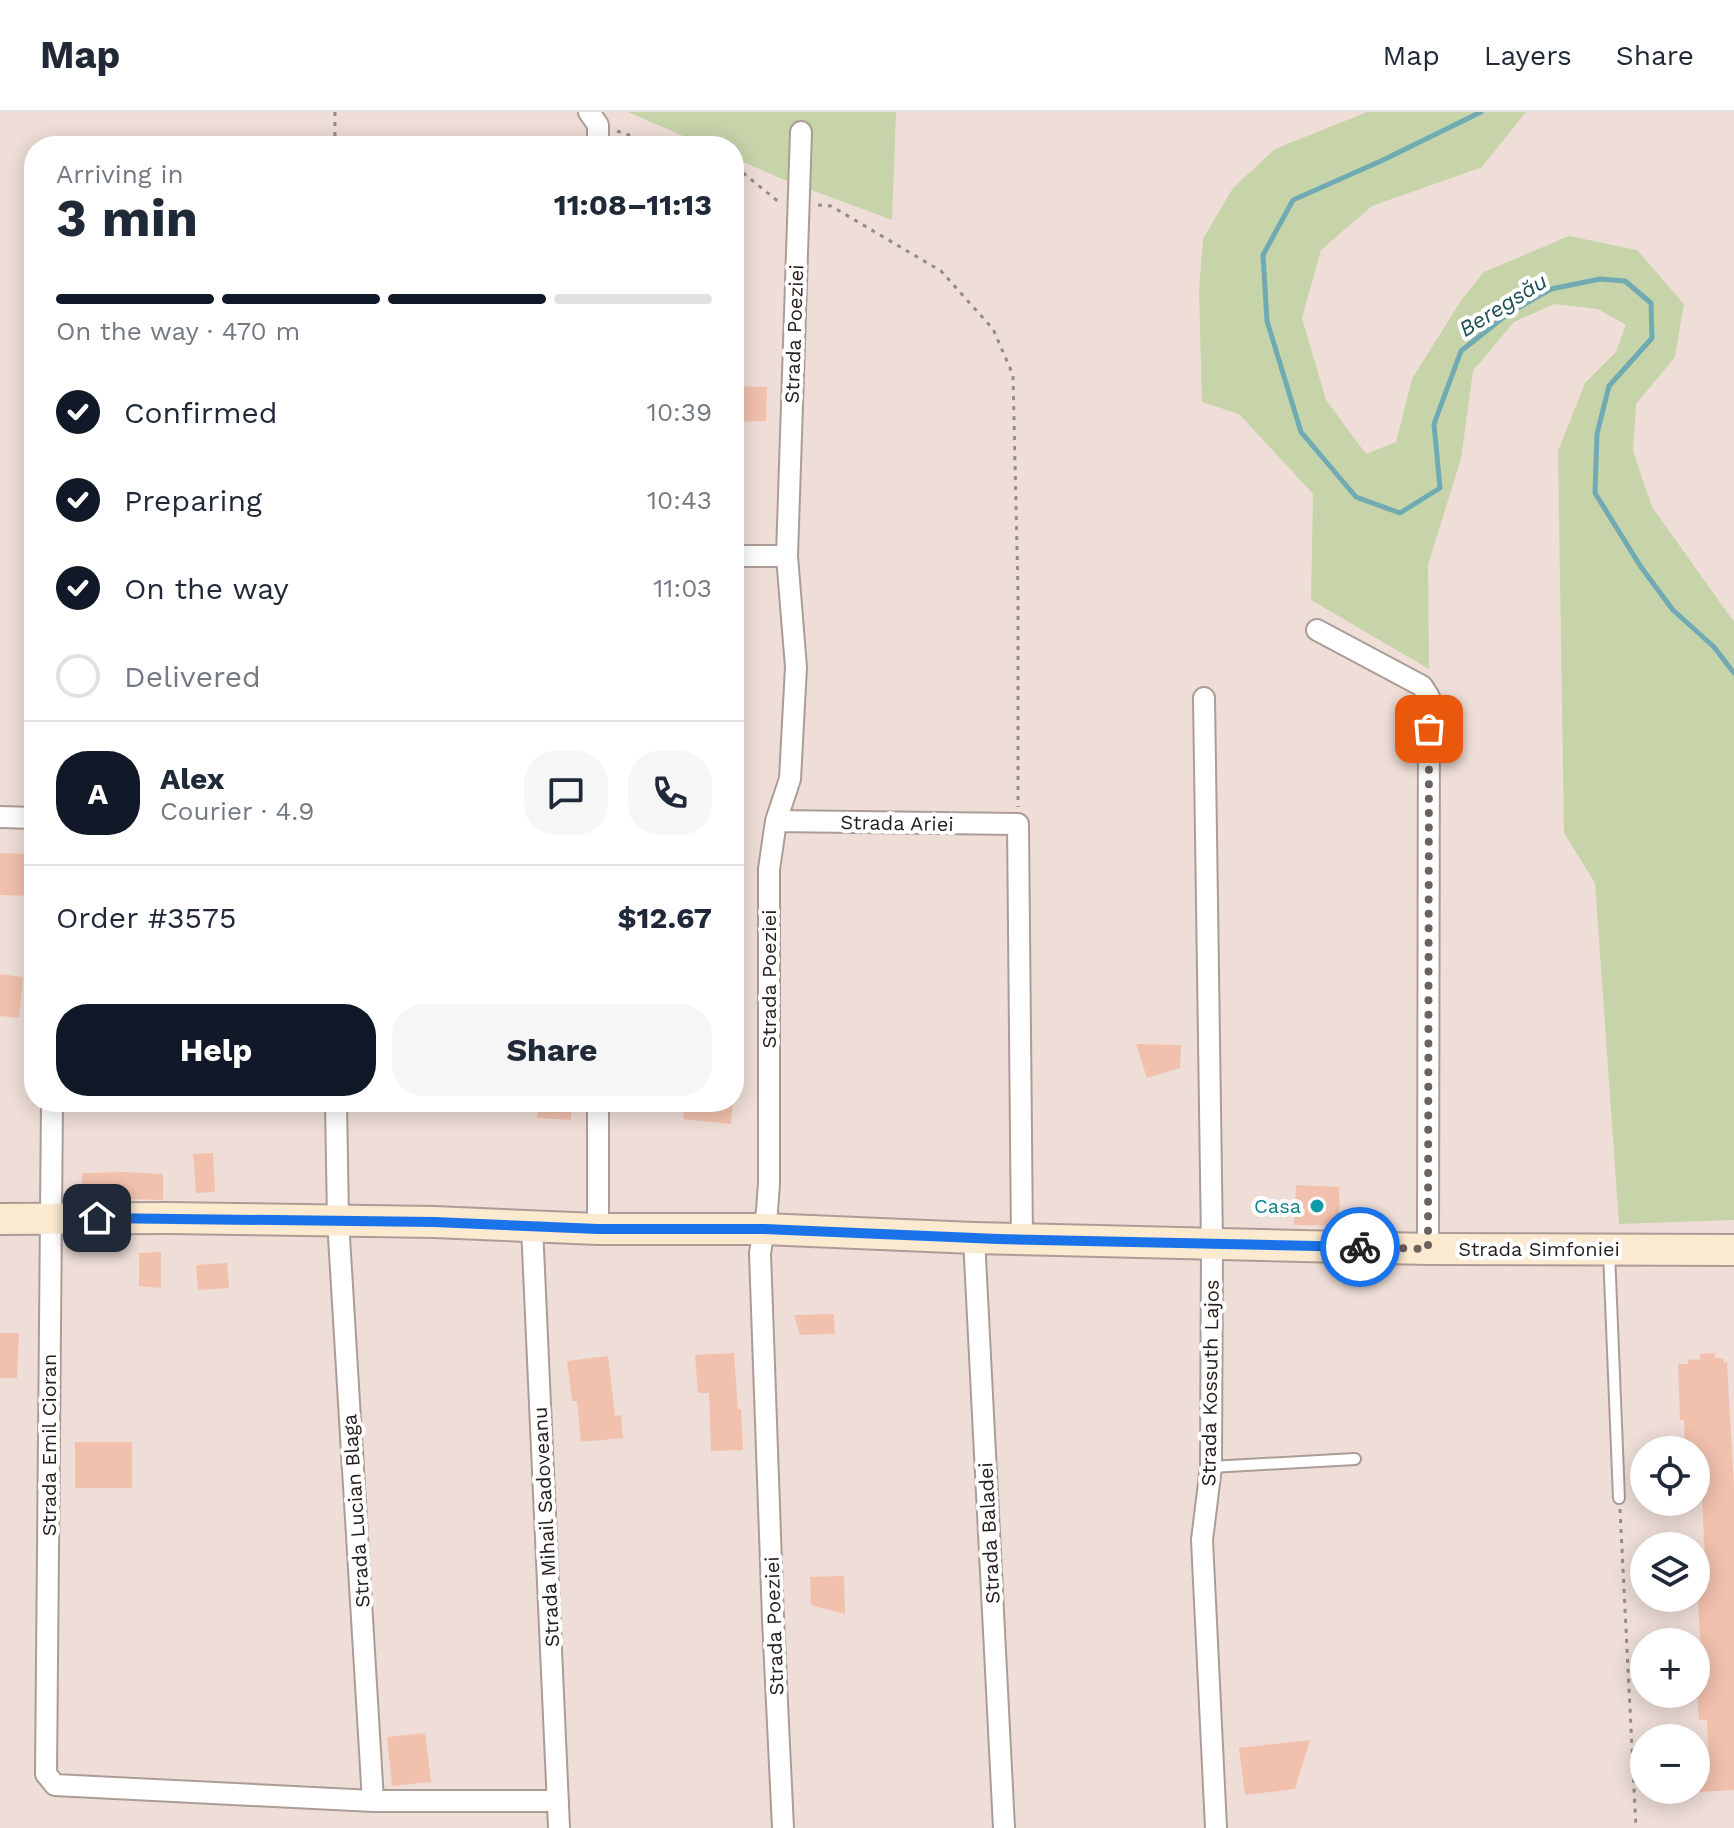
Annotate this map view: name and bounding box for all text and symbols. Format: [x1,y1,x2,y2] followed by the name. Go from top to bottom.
[40,33,120,77] text: Map
[1383,39,1440,72] text: Map
[1484,39,1572,72] text: Layers
[1616,39,1694,72] text: Share
[56,159,184,189] text: Arriving in
[554,187,712,222] text: 11:08–11:13
[56,188,198,249] text: 3 min
[780,264,808,404] street label: Strada Poeziei
[1454,268,1552,342] water label: Beregsău
[56,316,300,346] text: On the way · 470 m
[56,390,100,434] icon: check
[124,395,278,430] text: Confirmed
[647,397,712,427] text: 10:39
[56,478,100,522] icon: check
[124,483,262,518] text: Preparing
[647,485,712,515] text: 10:43
[56,566,100,610] icon: check
[124,571,289,606] text: On the way
[653,573,712,603] text: 11:03
[124,659,261,694] text: Delivered
[1395,695,1463,763] pin
[1407,707,1451,751] icon: bag
[524,751,608,835] button: chat
[628,751,712,835] button: phone
[160,761,224,796] text: Alex
[88,776,108,811] text: A
[160,796,314,826] text: Courier · 4.9
[840,810,954,836] street label: Strada Ariei
[56,900,236,935] text: Order #3575
[617,900,712,935] text: $12.67
[757,909,781,1049] street label: Strada Poeziei
[56,1004,376,1096] button: Help
[392,1004,712,1096] button: Share
[63,1184,131,1252] pin
[1254,1194,1301,1218] place label: Casa
[75,1196,119,1240] icon: home
[1308,1197,1326,1215] marker: Casa
[1320,1207,1400,1287] courier
[1338,1225,1382,1269] icon: bike
[1458,1237,1620,1261] street label: Strada Simfoniei
[1196,1279,1224,1487] street label: Strada Kossuth Lajos
[37,1354,61,1536] street label: Strada Emil Cioran
[528,1406,564,1648] street label: Strada Mihail Sadoveanu
[337,1413,375,1609] street label: Strada Lucian Blaga
[1630,1436,1710,1804] map controls
[1630,1436,1710,1516] button: locate
[973,1462,1005,1604] street label: Strada Baladei
[1630,1532,1710,1612] button: layers
[760,1556,788,1696] street label: Strada Poeziei
[1630,1628,1710,1708] button: +
[1630,1724,1710,1804] button: −

